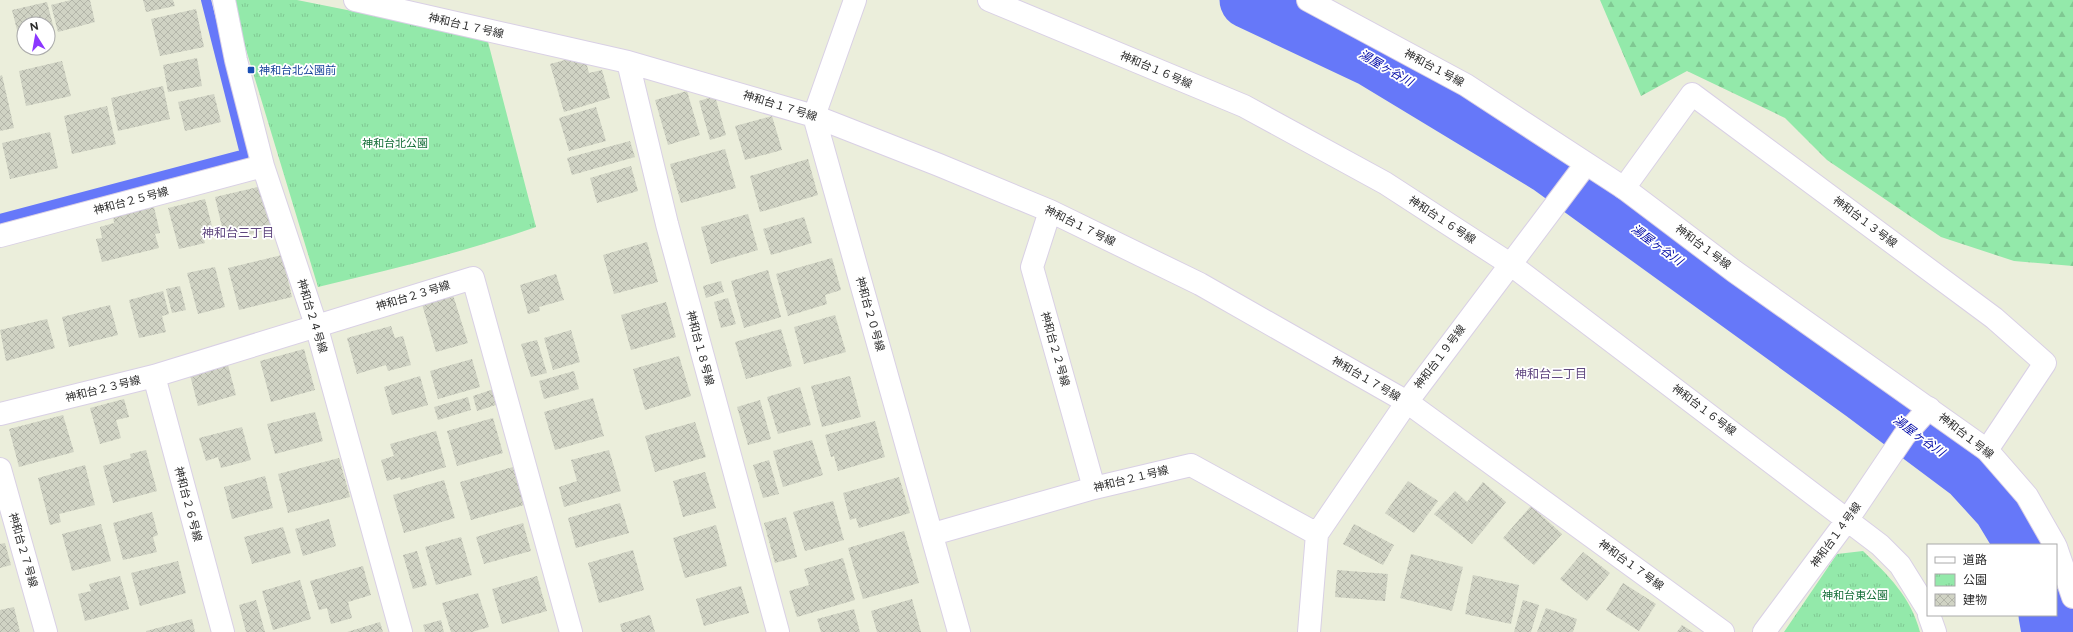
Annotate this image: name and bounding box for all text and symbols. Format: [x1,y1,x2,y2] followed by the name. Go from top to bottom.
[427,11,505,41] street label: 神和台１７号線
[16,16,56,56] north arrow
[29,19,40,34] text: N
[1357,47,1417,90] water label: 湯屋ヶ谷川
[1402,47,1466,89] street label: 神和台１号線
[1118,49,1194,91] street label: 神和台１６号線
[259,64,336,77] place label: 神和台北公園前
[246,65,256,75] marker: 神和台北公園前
[741,89,819,123] street label: 神和台１７号線
[362,137,428,150] park label: 神和台北公園
[92,185,170,217] street label: 神和台２５号線
[1406,194,1478,246] street label: 神和台１６号線
[1830,194,1900,250] street label: 神和台１３号線
[1043,203,1117,249] street label: 神和台１７号線
[1629,222,1687,269] water label: 湯屋ヶ谷川
[1673,222,1733,272] street label: 神和台１号線
[202,226,274,240] district label: 神和台三丁目
[853,275,887,353] street label: 神和台２０号線
[295,277,329,355] street label: 神和台２４号線
[374,279,452,313] street label: 神和台２３号線
[684,309,716,387] street label: 神和台１８号線
[1038,310,1072,388] street label: 神和台２２号線
[1412,322,1468,392] street label: 神和台１９号線
[1329,354,1403,404] street label: 神和台１７号線
[1515,367,1587,381] district label: 神和台二丁目
[64,373,142,405] street label: 神和台２３号線
[1669,382,1739,438] street label: 神和台１６号線
[1936,411,1996,461] street label: 神和台１号線
[1891,413,1949,460] water label: 湯屋ヶ谷川
[1092,463,1170,495] street label: 神和台２１号線
[172,465,204,543] street label: 神和台２６号線
[1808,500,1864,570] street label: 神和台１４号線
[6,511,40,589] street label: 神和台２７号線
[1596,537,1666,593] street label: 神和台１７号線
[1927,544,2057,616] legend
[1963,553,1987,567] text: 道路
[1963,573,1987,587] text: 公園
[1822,589,1888,602] park label: 神和台東公園
[1963,593,1987,607] text: 建物

